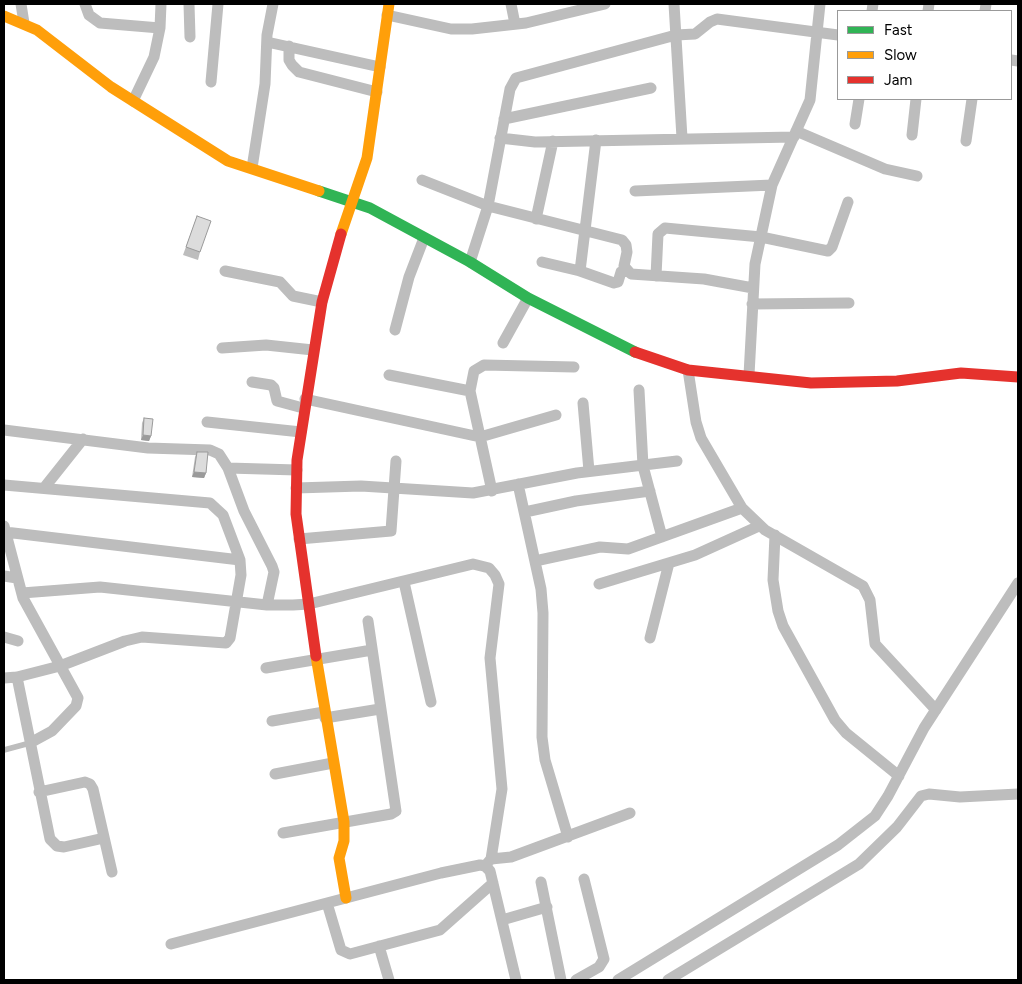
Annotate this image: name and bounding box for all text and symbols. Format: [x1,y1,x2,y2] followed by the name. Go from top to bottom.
[837,10,1012,100] legend
[884,21,912,39] text: Fast
[884,46,917,64] text: Slow
[884,71,912,89] text: Jam

